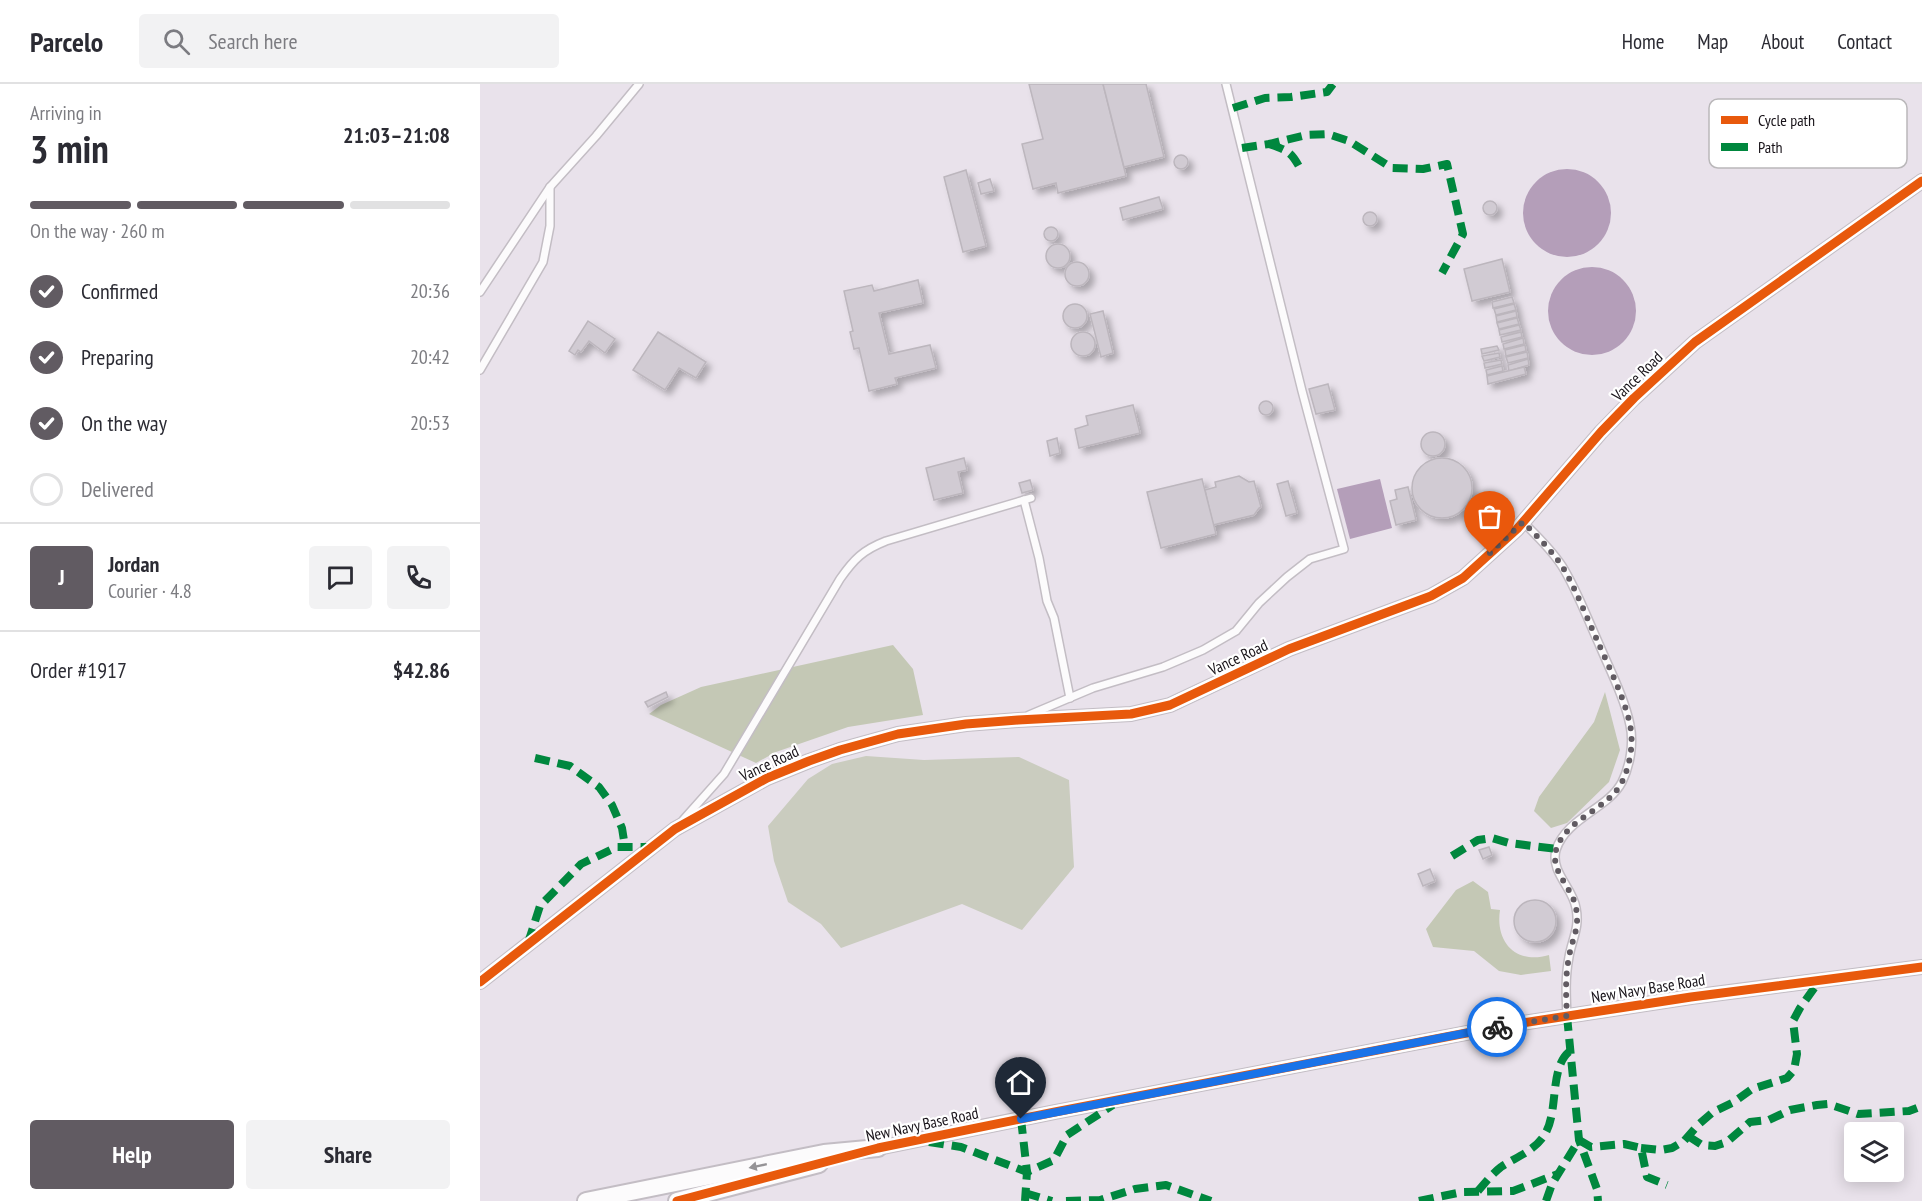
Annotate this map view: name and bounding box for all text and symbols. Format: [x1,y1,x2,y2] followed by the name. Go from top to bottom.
[139,14,559,68] search box
[30,23,103,60] text: Parcelo
[160,25,193,58] icon: search
[208,27,298,55] text: Search here
[1622,28,1664,55] text: Home
[1697,28,1728,55] text: Map
[1761,28,1804,55] text: About
[1837,28,1892,55] text: Contact
[1709,99,1907,168] legend
[30,100,102,126] text: Arriving in
[1758,110,1815,130] text: Cycle path
[343,121,450,149] text: 21:03–21:08
[30,123,109,174] text: 3 min
[1758,137,1783,157] text: Path
[30,218,165,244] text: On the way · 260 m
[30,275,63,308] icon: check
[81,277,158,305] text: Confirmed
[410,278,450,304] text: 20:36
[30,341,63,374] icon: check
[81,343,154,371] text: Preparing
[410,344,450,370] text: 20:42
[1607,347,1667,406] street label: Vance Road
[30,407,63,440] icon: check
[81,409,167,437] text: On the way
[410,410,450,436] text: 20:53
[81,475,154,503] text: Delivered
[1464,491,1515,553] pin
[1473,500,1506,533] icon: bag
[309,546,372,609] button: chat
[387,546,450,609] button: phone
[108,550,159,578] text: Jordan
[58,563,65,591] text: J
[108,578,192,604] text: Courier · 4.8
[1204,635,1271,680] street label: Vance Road
[30,656,127,684] text: Order #1917
[393,656,450,684] text: $42.86
[735,741,802,786] street label: Vance Road
[1590,969,1706,1007] street label: New Navy Base Road
[1467,997,1527,1057] courier
[1481,1011,1514,1044] icon: bike
[995,1057,1046,1119] pin
[1004,1066,1037,1099] icon: home
[864,1102,980,1146] street label: New Navy Base Road
[30,1120,234,1189] button: Help
[246,1120,450,1189] button: Share
[1844,1122,1904,1182] map controls
[1844,1122,1904,1182] button: layers
[748,1162,767,1171] one-way arrow

